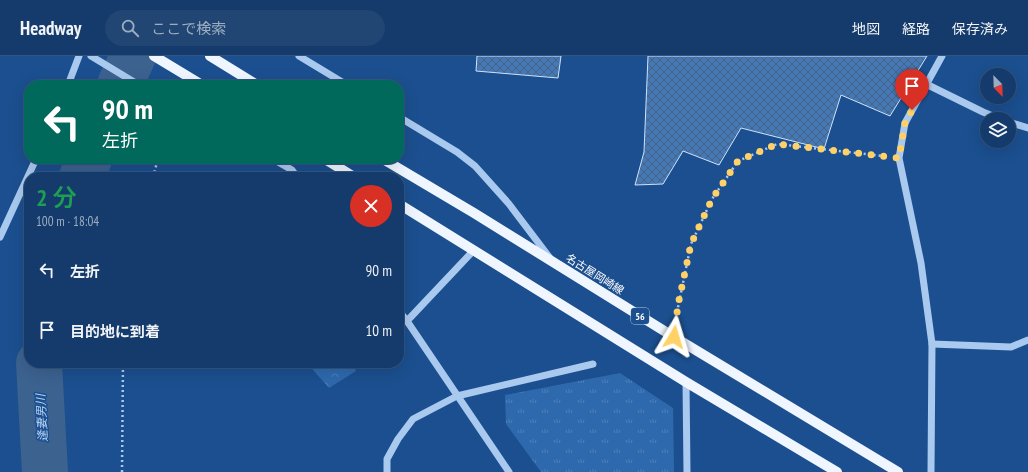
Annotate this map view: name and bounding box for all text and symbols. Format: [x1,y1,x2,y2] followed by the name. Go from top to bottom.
[105,10,385,46] search box
[20,16,81,40] text: Headway
[119,17,141,39] icon: search
[151,19,226,38] text: ここで検索
[852,20,880,38] text: 地図
[902,20,930,38] text: 経路
[952,20,1008,38] text: 保存済み
[980,68,1016,104] north arrow
[980,68,1016,148] map controls
[895,69,929,110] pin
[901,75,923,97] icon: arrive
[102,90,153,127] text: 90 m
[36,96,88,148] icon: left
[980,112,1016,148] button: layers
[102,129,138,152] text: 左折
[36,182,76,213] text: 2 分
[350,185,392,227] button: close
[36,213,99,230] text: 100 m · 18:04
[563,251,627,297] street label: 名古屋岡崎線
[36,259,58,281] icon: left
[366,261,392,280] text: 90 m
[70,262,100,281] text: 左折
[631,308,649,324] road number: 56
[653,316,695,358] position arrow
[36,319,58,341] icon: arrive
[366,321,392,340] text: 10 m
[70,322,160,341] text: 目的地に到着
[33,392,50,442] water label: 逢妻男川

